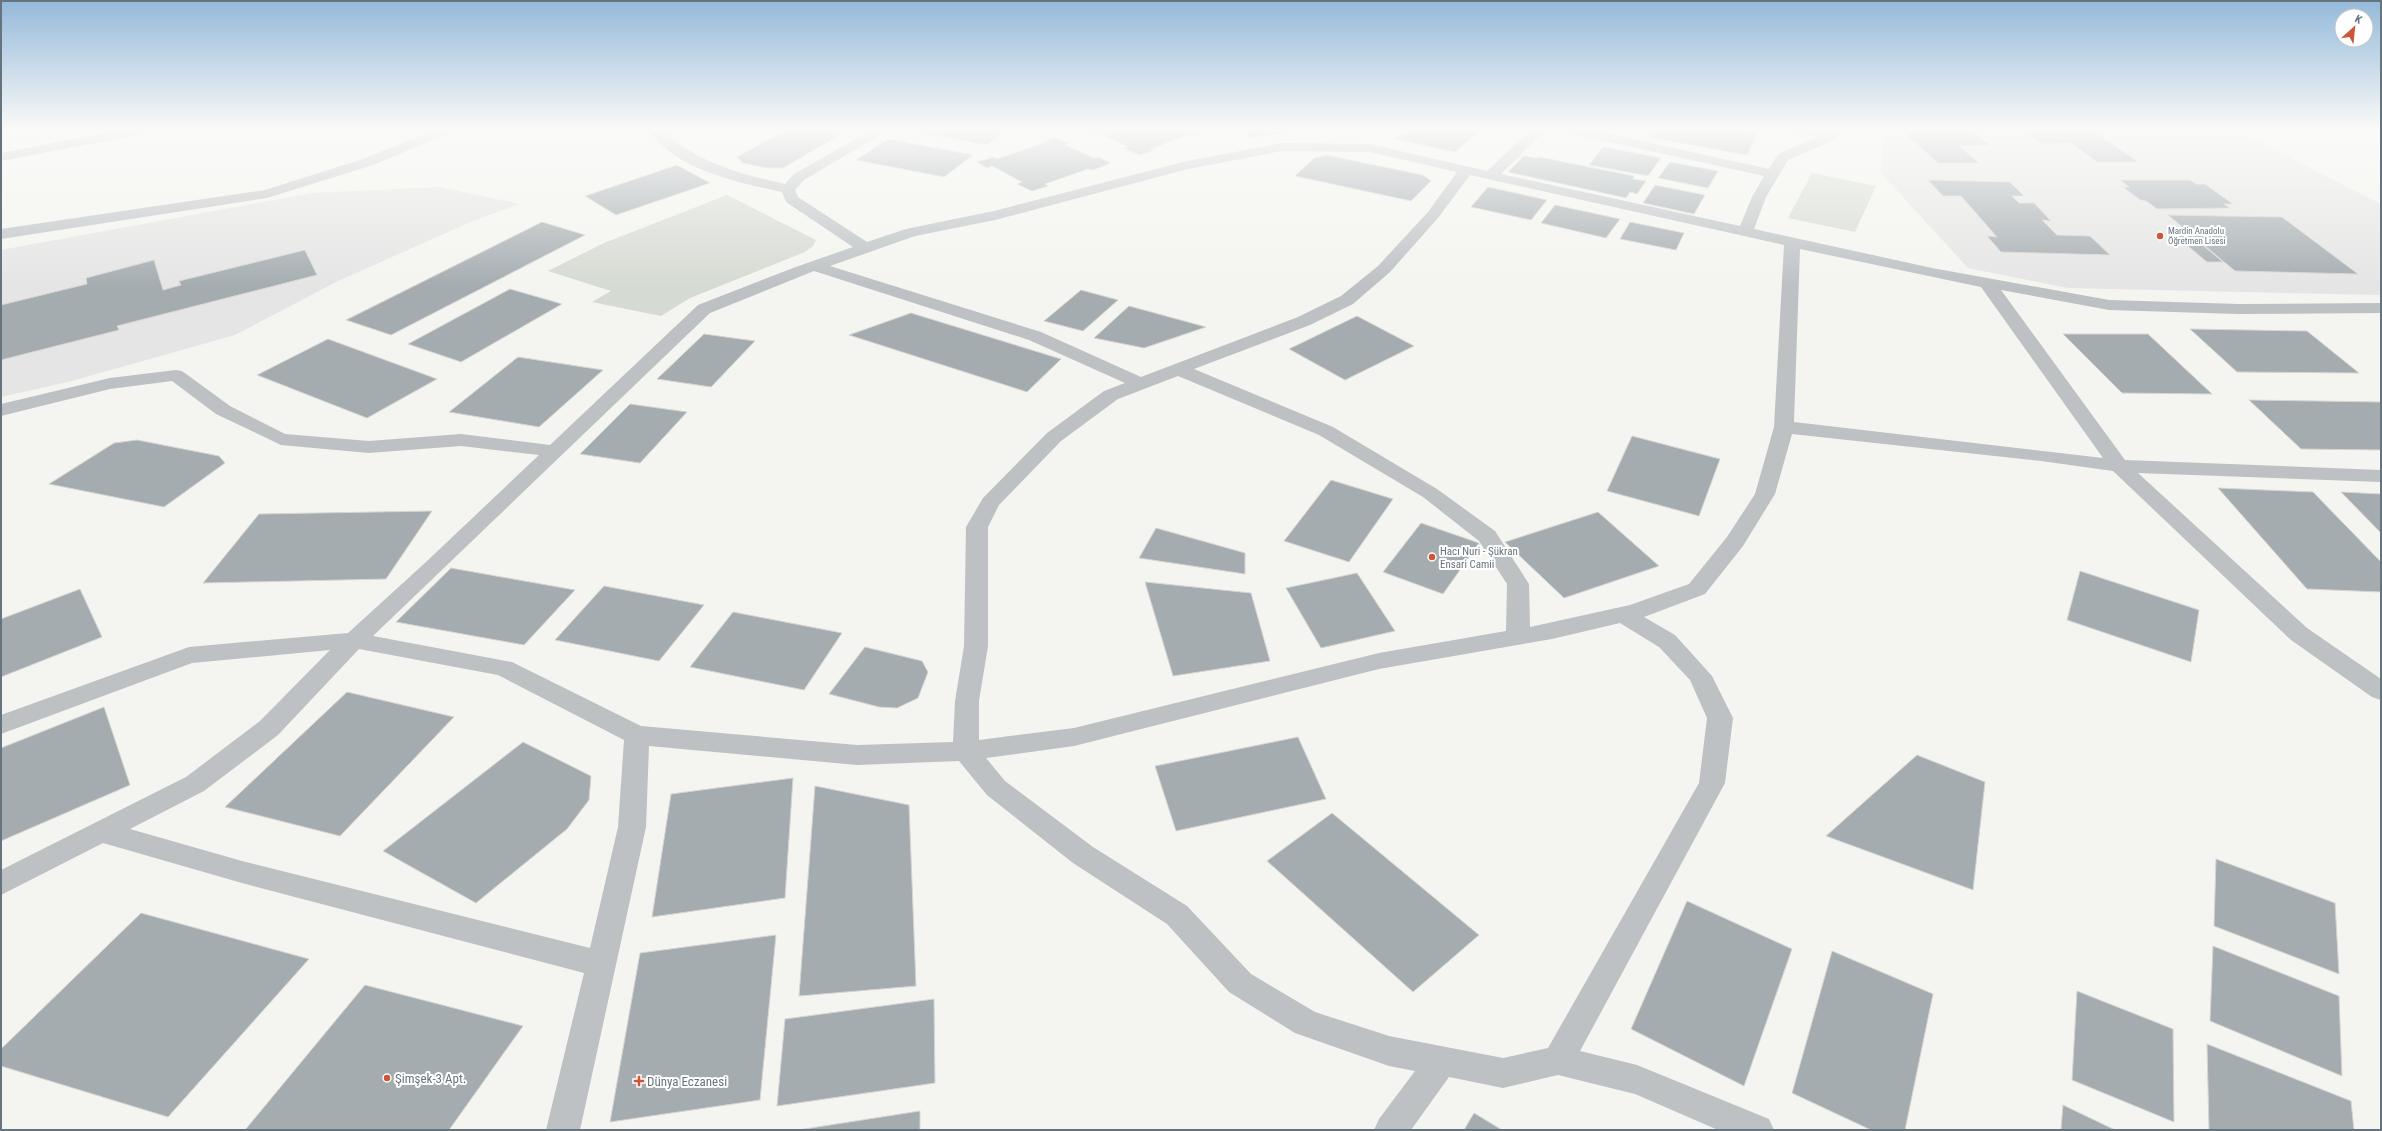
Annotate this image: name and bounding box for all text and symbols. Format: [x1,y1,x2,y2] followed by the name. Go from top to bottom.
[2334,8,2374,48] north arrow
[2353,12,2365,27] text: K
[2168,226,2226,246] place label: Mardin Anadolu Öğretmen Lisesi
[2155,231,2165,241] marker: Mardin Anadolu Öğretmen Lisesi
[1440,545,1518,571] place label: Hacı Nuri - Şükran Ensari Camii
[1427,552,1437,562] marker: Hacı Nuri - Şükran Ensari Camii
[395,1071,466,1086] place label: Şimşek-3 Apt.
[382,1073,392,1083] marker: Şimşek-3 Apt.
[647,1074,727,1089] place label: Dünya Eczanesi
[634,1076,644,1086] marker: Dünya Eczanesi

